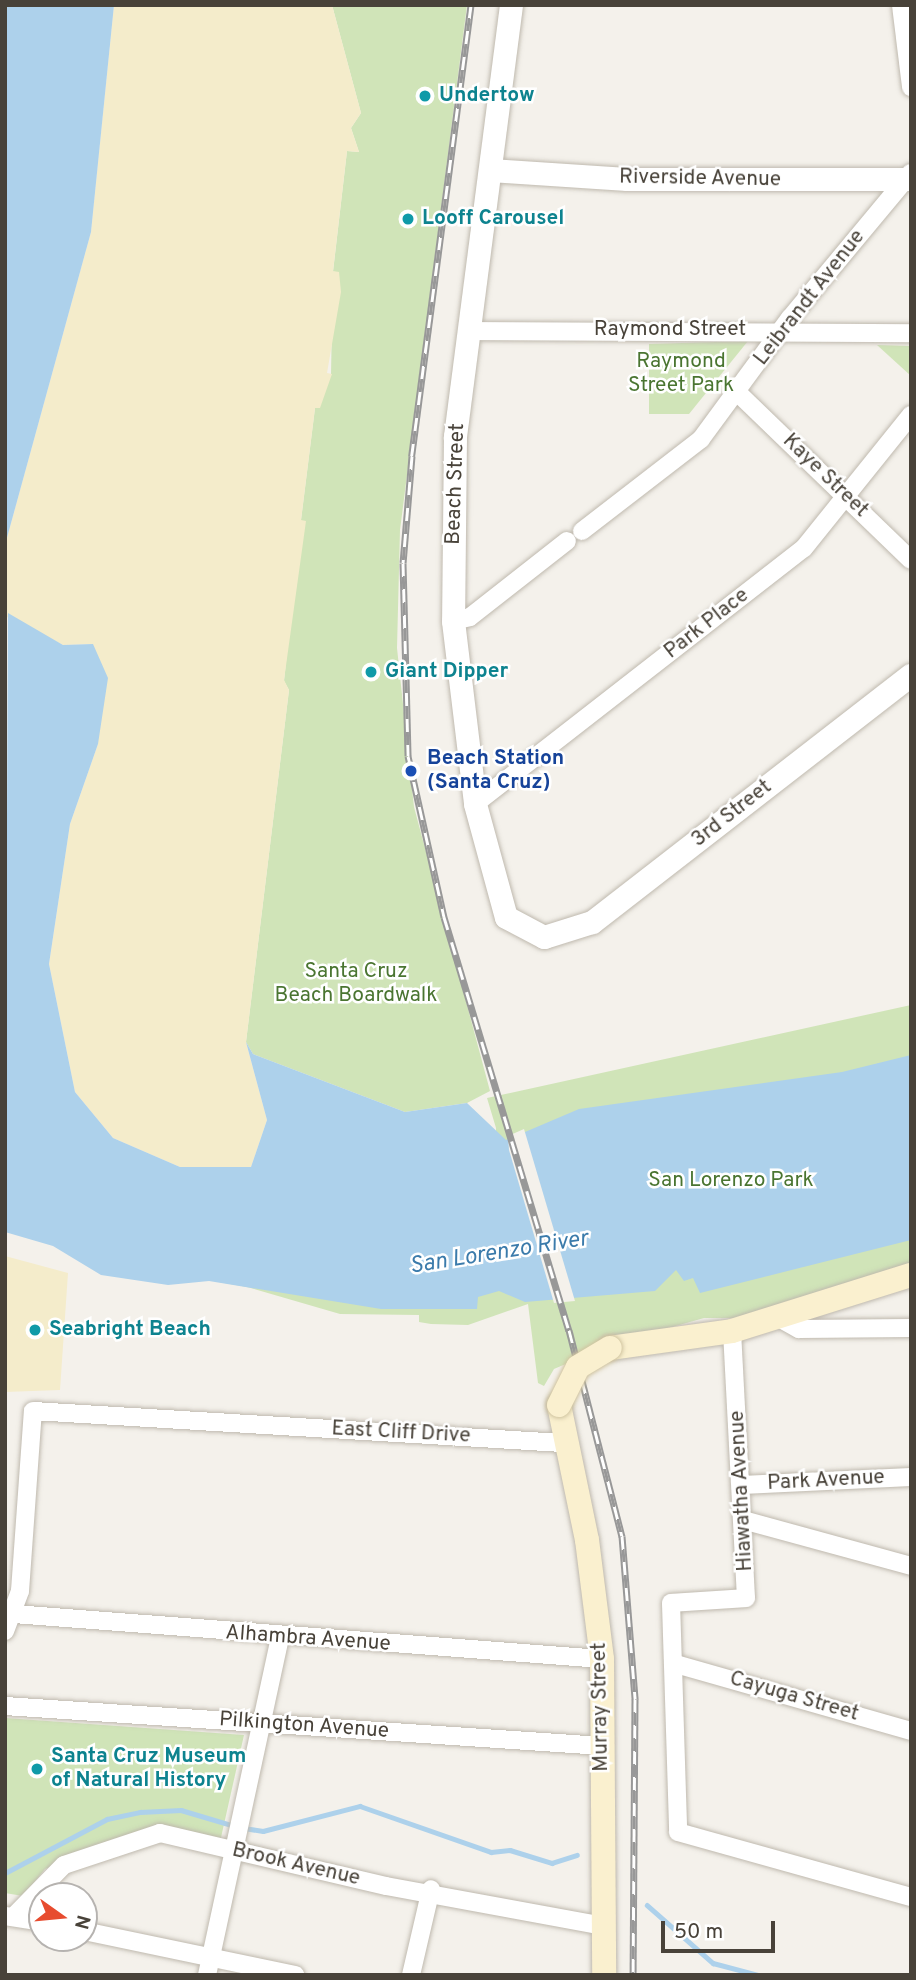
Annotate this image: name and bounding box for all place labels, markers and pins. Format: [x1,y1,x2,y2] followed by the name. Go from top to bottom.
[439,83,535,109] place label: Undertow
[417,88,433,104] marker: Undertow
[422,206,564,232] place label: Looff Carousel
[400,211,416,227] marker: Looff Carousel
[385,659,508,685] place label: Giant Dipper
[363,664,379,680] marker: Giant Dipper
[427,746,564,796] place label: Beach Station (Santa Cruz)
[401,761,421,781] marker: Beach Station (Santa Cruz)
[49,1317,211,1343] place label: Seabright Beach
[27,1322,43,1338] marker: Seabright Beach
[51,1744,246,1794] place label: Santa Cruz Museum of Natural History
[29,1761,45,1777] marker: Santa Cruz Museum of Natural History

